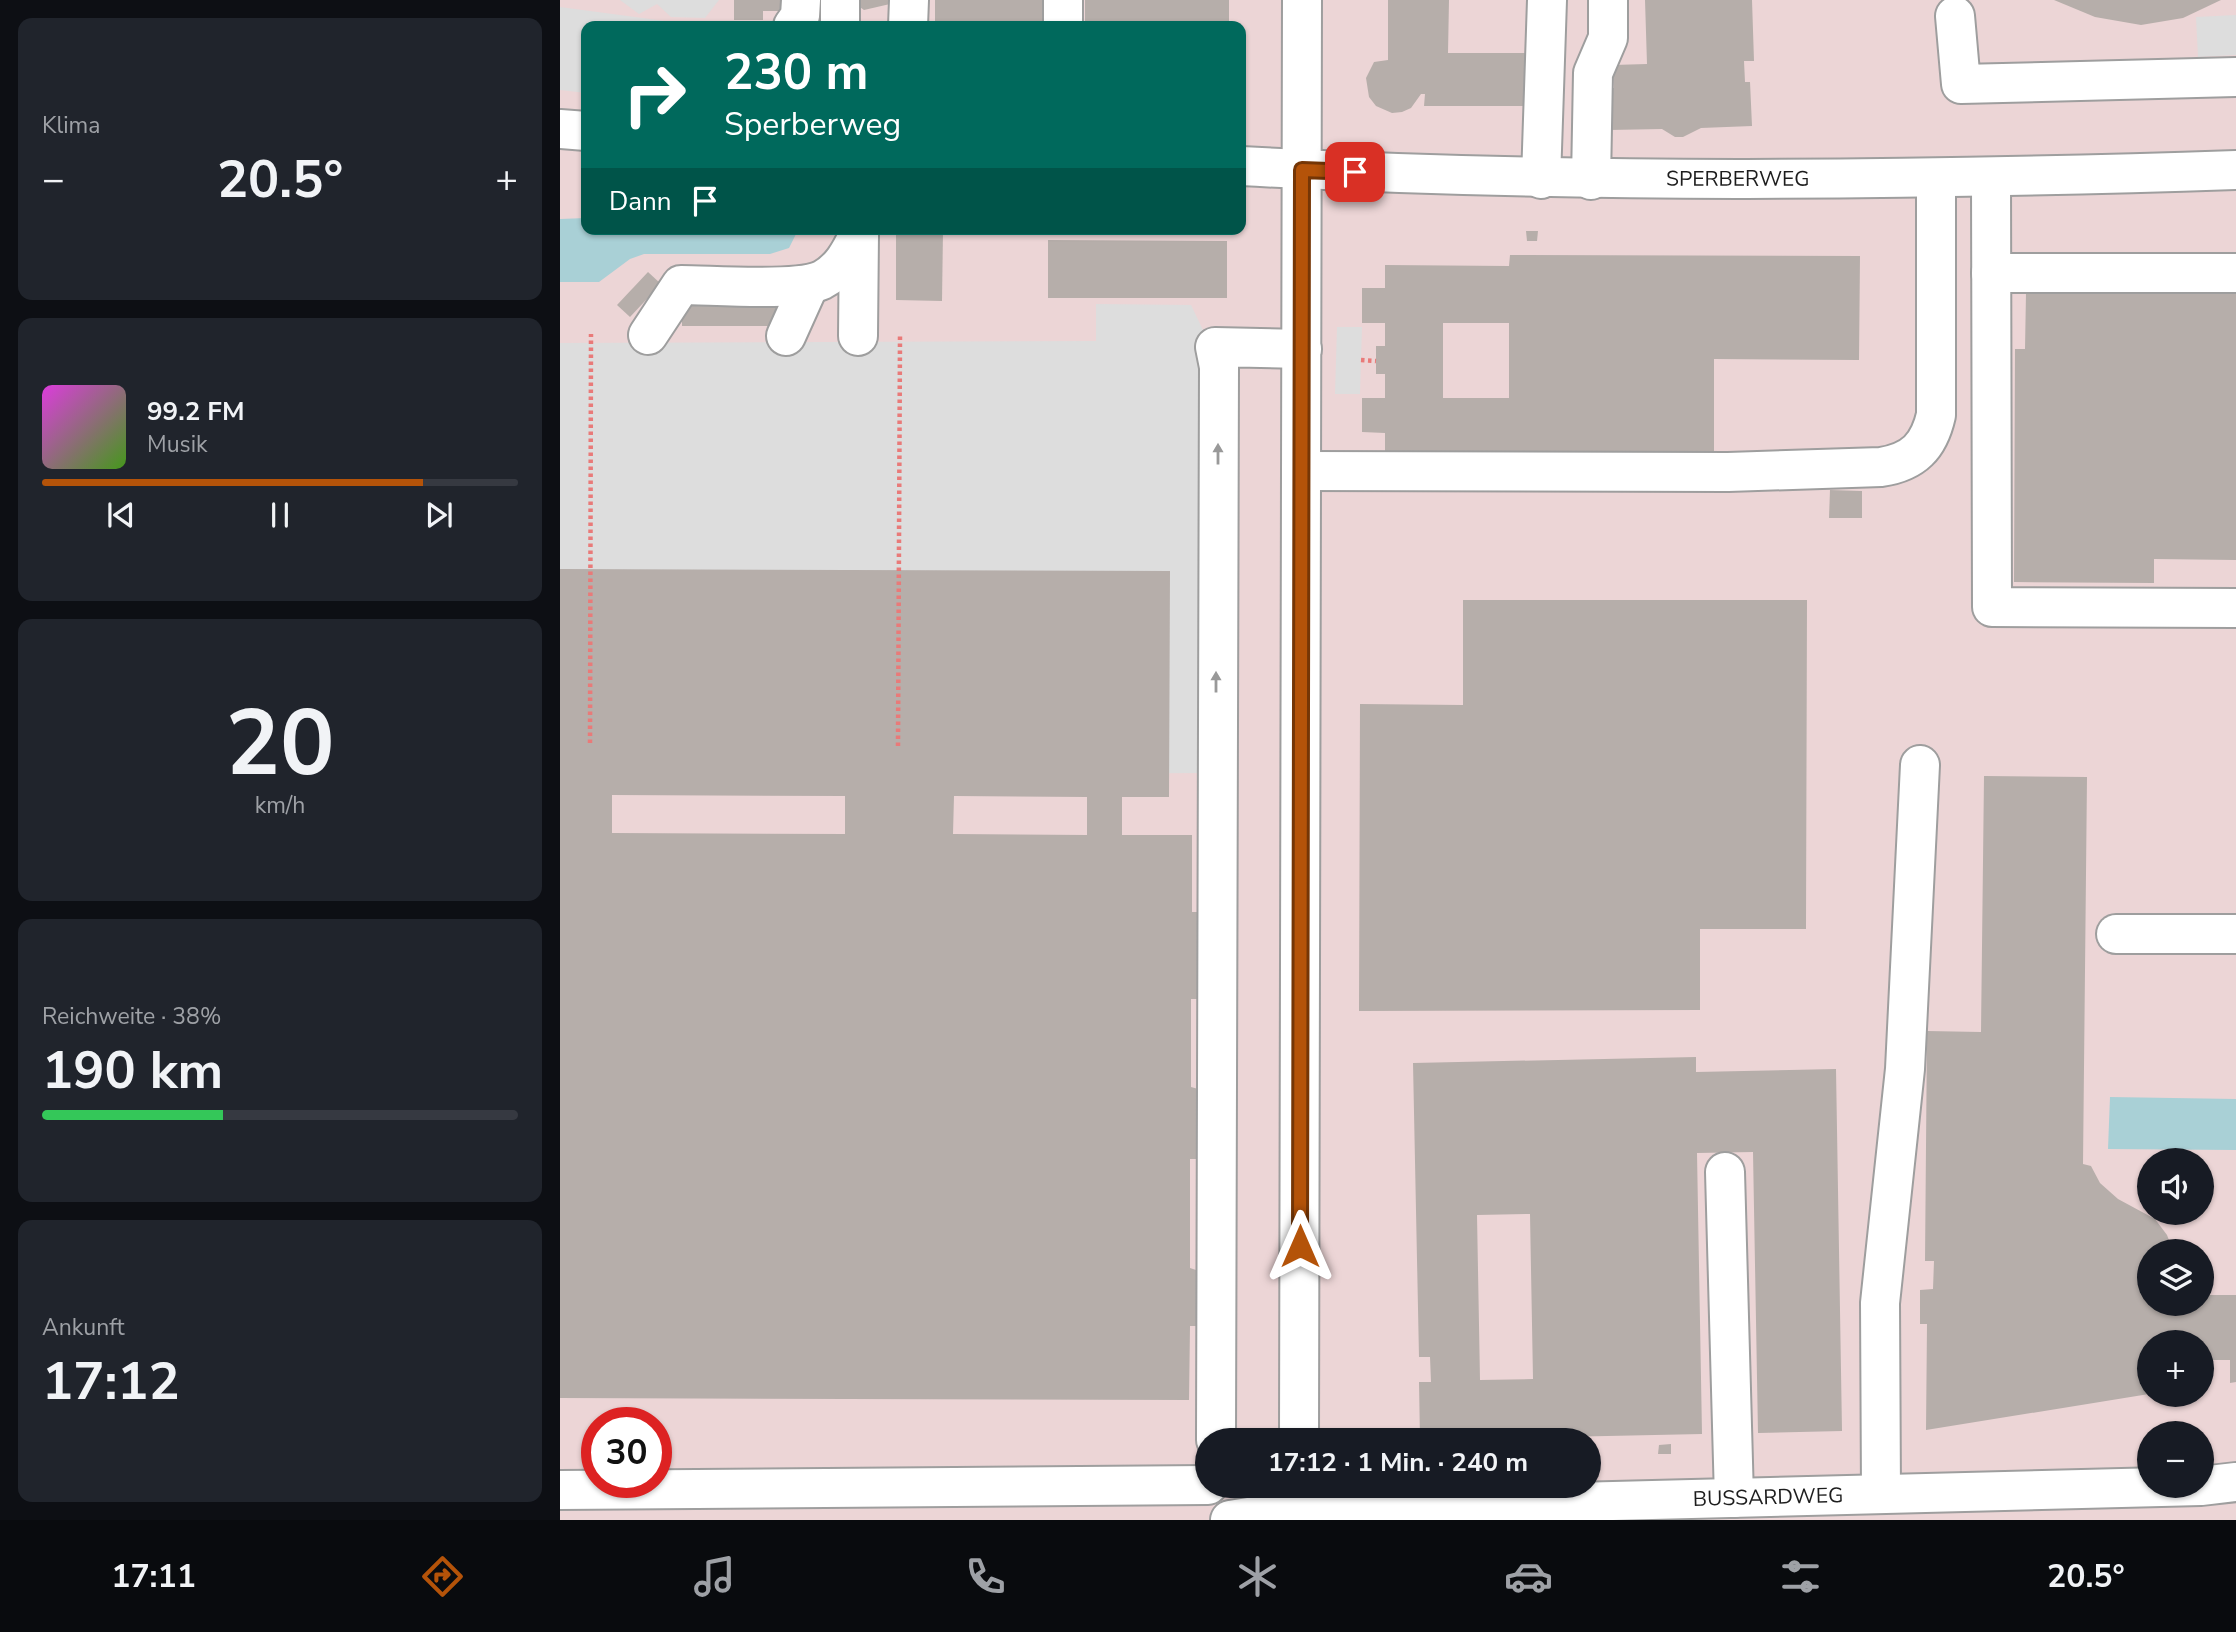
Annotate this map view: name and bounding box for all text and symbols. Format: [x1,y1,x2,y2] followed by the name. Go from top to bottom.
[724,39,868,106] text: 230 m
[609,49,700,140] icon: right
[724,103,901,146] text: Sperberweg
[42,110,100,141] text: Klima
[1325,142,1385,202] pin
[217,144,343,215] text: 20.5°
[1336,153,1374,191] icon: arrive
[42,154,65,205] text: −
[495,154,518,205] text: +
[1666,165,1810,193] street label: SPERBERWEG
[686,182,724,220] icon: arrive
[609,184,672,219] text: Dann
[147,394,244,429] text: 99.2 FM
[147,429,207,460] text: Musik
[1212,443,1224,465] one-way arrow
[102,496,140,534] icon: previous
[261,496,299,534] icon: pause
[420,496,458,534] icon: next
[1210,671,1222,693] one-way arrow
[225,682,335,806] text: 20
[255,790,305,821] text: km/h
[42,1001,221,1032] text: Reichweite · 38%
[42,1035,223,1106] text: 190 km
[2137,1148,2214,1498] map controls
[2137,1148,2214,1225] button: sound
[1263,1209,1337,1283] position arrow
[2137,1239,2214,1316] button: layers
[42,1312,124,1343] text: Ankunft
[2137,1330,2214,1407] button: +
[42,1346,180,1417] text: 17:12
[581,1407,672,1498] speed limit sign: 30
[2137,1421,2214,1498] button: −
[1268,1445,1528,1480] text: 17:12 · 1 Min. · 240 m
[1692,1481,1844,1513] street label: BUSSARDWEG
[418,1552,467,1601] icon: directions
[690,1552,739,1601] icon: music
[961,1552,1010,1601] icon: phone
[1233,1552,1282,1601] icon: climate
[1504,1552,1553,1601] icon: car
[1776,1552,1825,1601] icon: filters
[111,1555,196,1598] text: 17:11
[2047,1555,2125,1598] text: 20.5°

